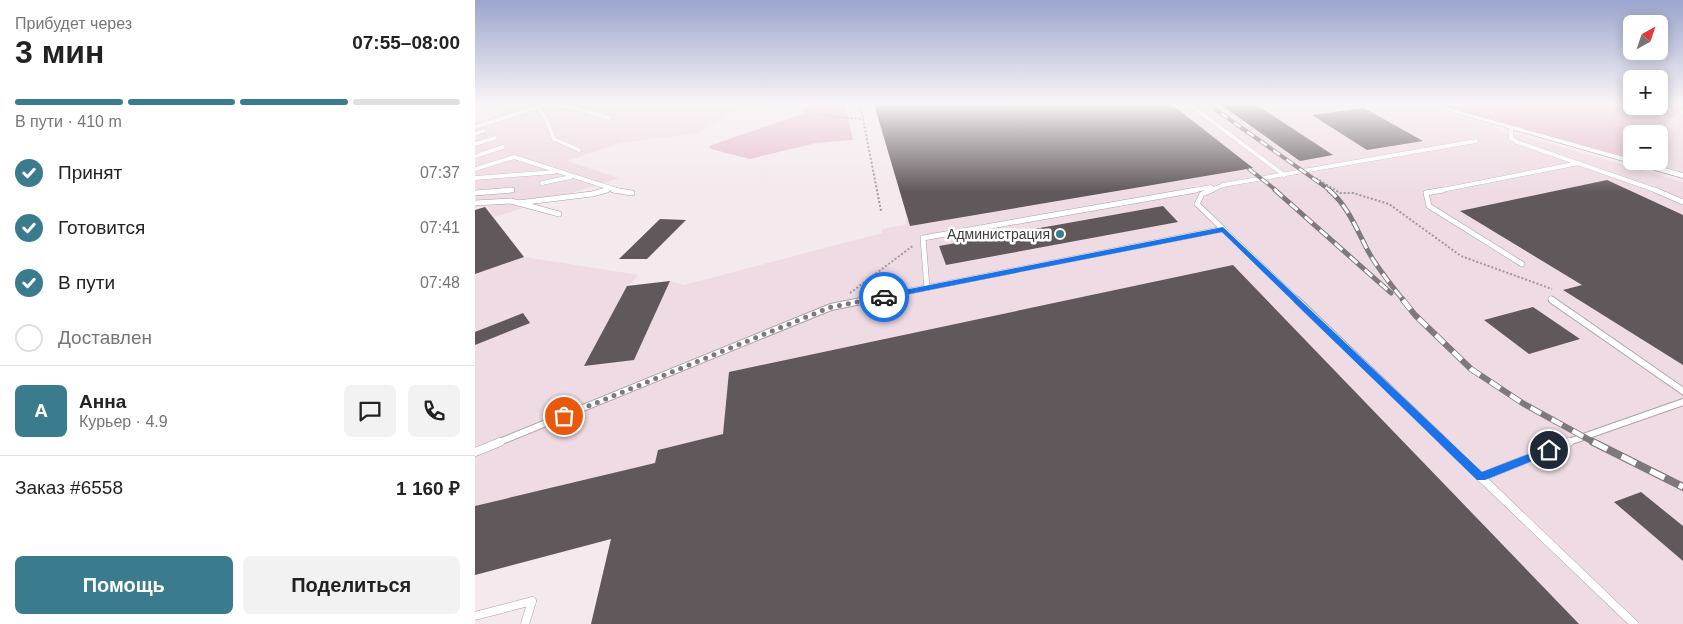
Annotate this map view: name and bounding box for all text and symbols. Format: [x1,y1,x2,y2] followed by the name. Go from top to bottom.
[15,15,132,32] text: Прибудет через
[1623,15,1667,60] north arrow
[1623,15,1668,170] map controls
[352,32,460,53] text: 07:55–08:00
[15,34,104,70] text: 3 мин
[1623,70,1668,115] button: +
[15,113,122,130] text: В пути · 410 m
[1623,125,1668,170] button: −
[15,159,43,187] icon: check
[58,162,122,183] text: Принят
[420,164,460,181] text: 07:37
[15,214,43,242] icon: check
[58,217,145,238] text: Готовится
[420,219,460,236] text: 07:41
[947,226,1050,242] place label: Администрация
[1054,228,1066,240] marker: Администрация
[15,269,43,297] icon: check
[58,272,115,293] text: В пути
[859,272,909,322] courier
[420,274,460,291] text: 07:48
[870,283,898,311] icon: car
[58,327,152,348] text: Доставлен
[344,385,396,437] button: chat
[408,385,460,437] button: phone
[79,391,126,412] text: Анна
[543,395,585,437] pin
[34,400,48,421] text: А
[550,402,578,430] icon: bag
[79,413,168,430] text: Курьер · 4.9
[1528,429,1570,471] pin
[1535,436,1563,464] icon: home
[15,477,123,498] text: Заказ #6558
[396,478,460,499] text: 1 160 ₽
[15,556,233,614] button: Помощь
[243,556,460,614] button: Поделиться

